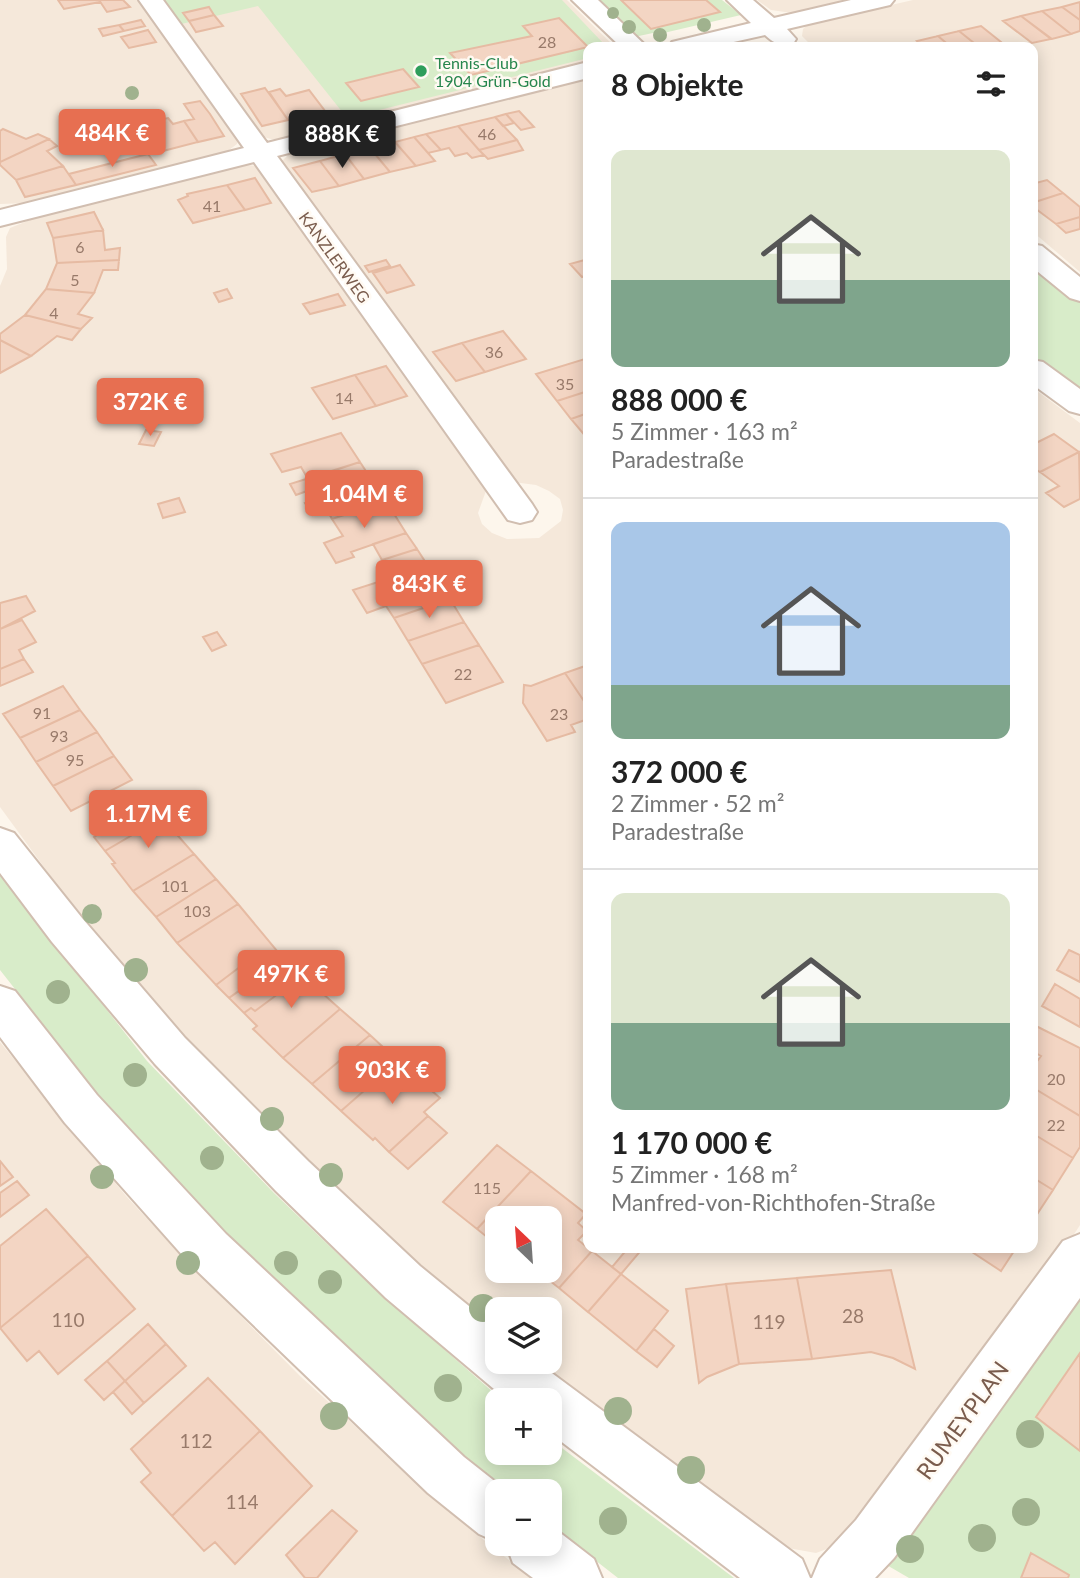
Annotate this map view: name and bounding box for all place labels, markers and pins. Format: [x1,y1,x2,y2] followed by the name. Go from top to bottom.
[435,53,551,90] place label: Tennis-Club 1904 Grün-Gold
[413,63,429,79] marker: Tennis-Club 1904 Grün-Gold
[55,110,169,169] pin: 484K €
[285,110,399,170] pin: 888K €
[93,378,207,438] pin: 372K €
[299,470,429,530] pin: 1.04M €
[372,560,486,620] pin: 843K €
[83,790,213,850] pin: 1.17M €
[234,950,348,1010] pin: 497K €
[335,1046,449,1106] pin: 903K €

